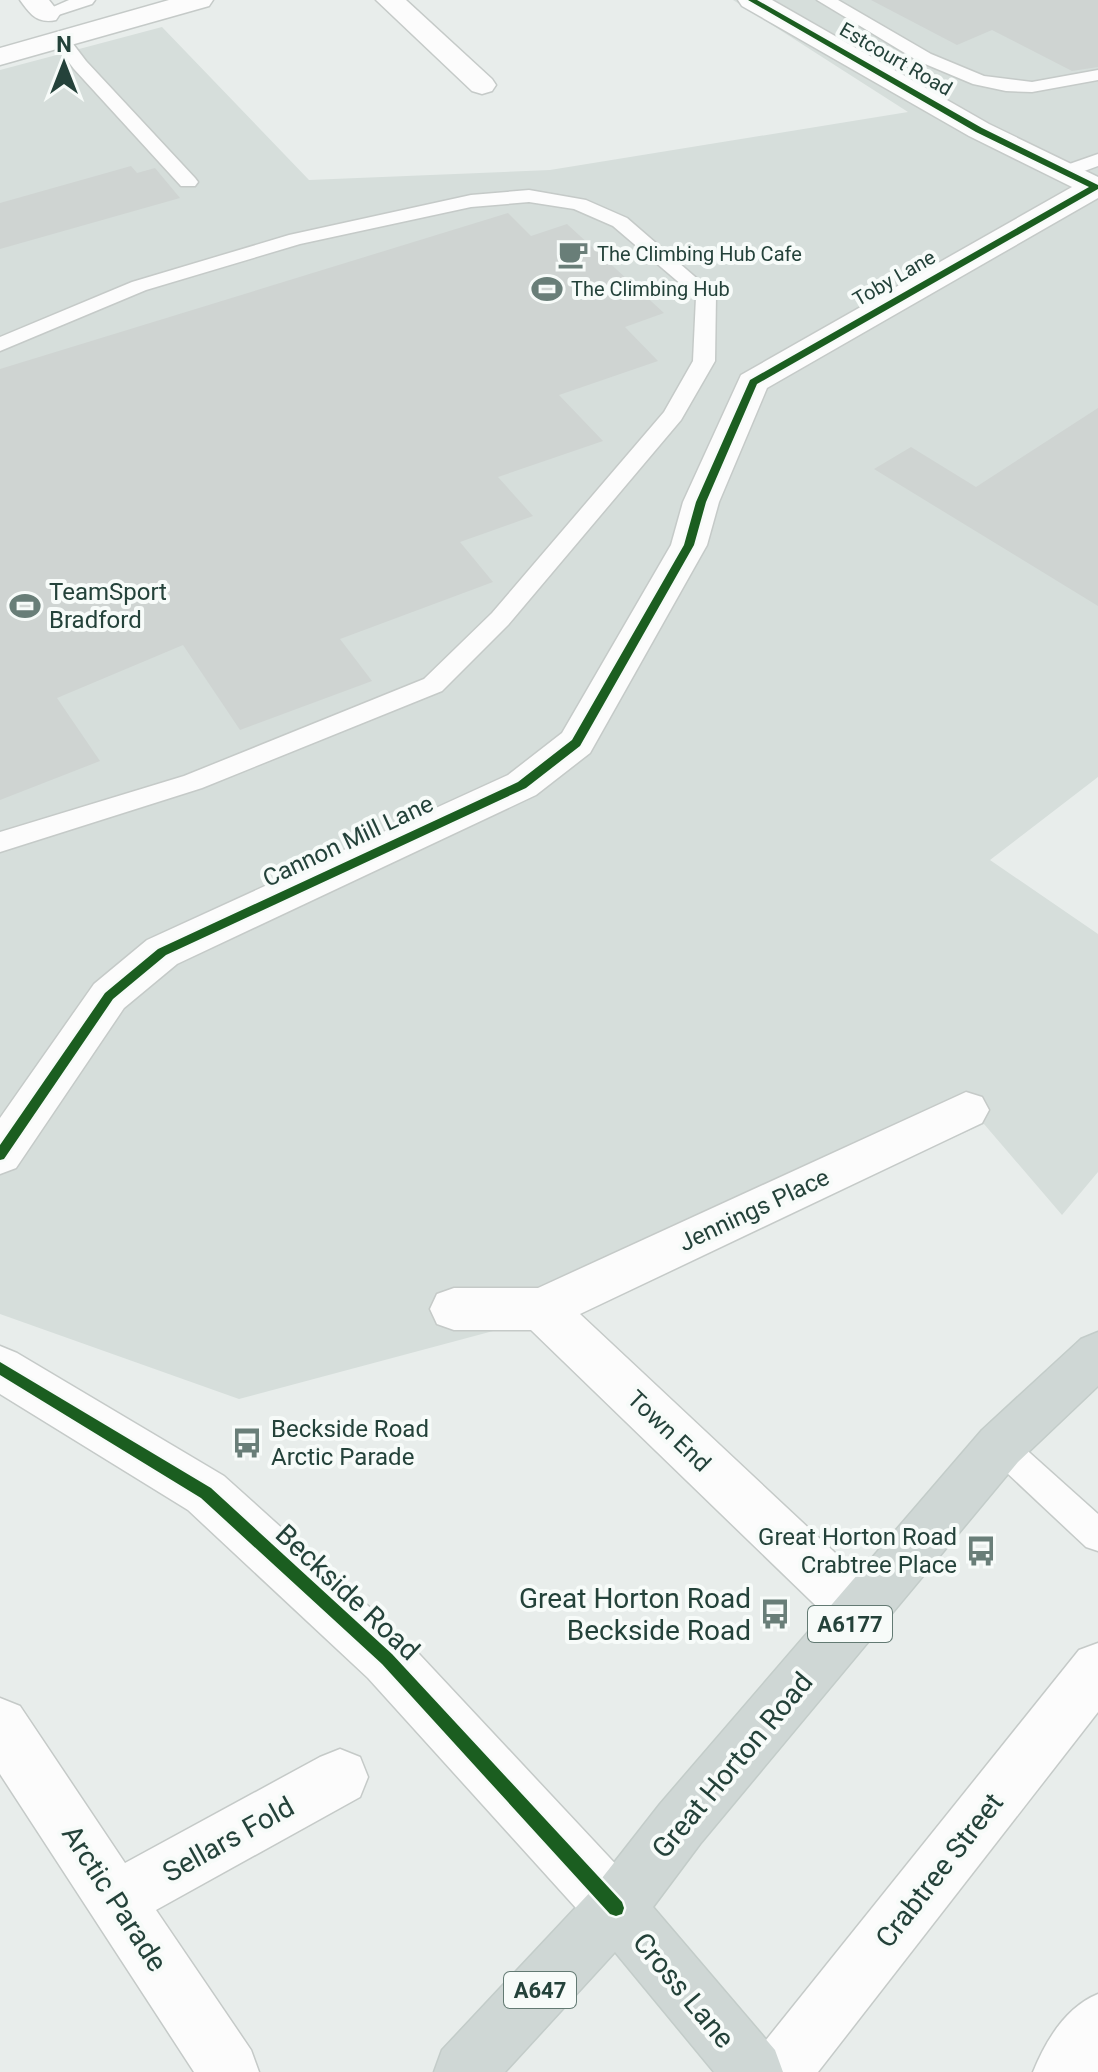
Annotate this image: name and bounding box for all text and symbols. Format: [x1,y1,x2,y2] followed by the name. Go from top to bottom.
[836,17,956,101] street label: Estcourt Road
[24,24,104,104] north arrow
[56,32,72,57] text: N
[556,237,590,271] cafe icon: The Climbing Hub Cafe
[597,242,802,266] place label: The Climbing Hub Cafe
[848,245,940,311] street label: Toby Lane
[530,272,564,306] sports icon: The Climbing Hub
[571,277,730,301] place label: The Climbing Hub
[49,578,167,634] place label: TeamSport Bradford
[8,589,42,623] sports icon: TeamSport Bradford
[258,789,438,893] street label: Cannon Mill Lane
[674,1163,834,1257] street label: Jennings Place
[622,1385,716,1477] street label: Town End
[271,1415,429,1471] place label: Beckside Road Arctic Parade
[230,1426,264,1460] bus stop icon: Beckside Road Arctic Parade
[269,1517,426,1667] street label: Beckside Road
[758,1523,957,1579] place label: Great Horton Road Crabtree Place
[964,1534,998,1568] bus stop icon: Great Horton Road Crabtree Place
[519,1582,751,1647] place label: Great Horton Road Beckside Road
[758,1597,792,1631] bus stop icon: Great Horton Road Beckside Road
[808,1606,892,1642] road number: A6177
[645,1666,820,1865] street label: Great Horton Road
[869,1786,1010,1954] street label: Crabtree Street
[157,1790,300,1889] street label: Sellars Fold
[55,1819,174,1977] street label: Arctic Parade
[626,1926,741,2055] street label: Cross Lane
[504,1972,576,2008] road number: A647

